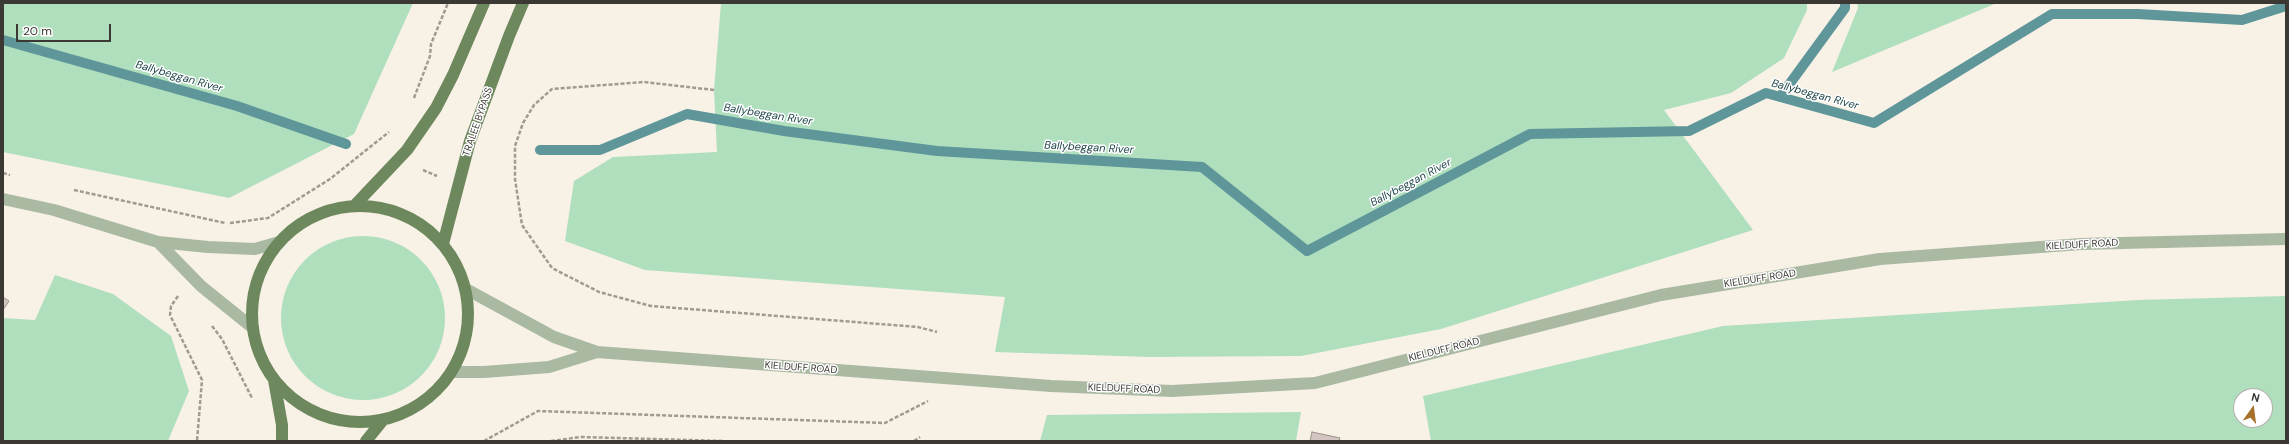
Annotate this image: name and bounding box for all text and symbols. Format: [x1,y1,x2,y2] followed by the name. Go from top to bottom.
[18,16,113,42] scale bar
[23,23,52,39] text: 20 m
[134,58,224,96] water label: Ballybeggan River
[1770,77,1860,113] water label: Ballybeggan River
[461,86,495,158] street label: TRALEE BYPASS
[723,101,813,129] water label: Ballybeggan River
[1044,139,1134,157] water label: Ballybeggan River
[1368,156,1454,210] water label: Ballybeggan River
[2045,237,2119,253] street label: KIELDUFF ROAD
[1723,267,1797,291] street label: KIELDUFF ROAD
[1407,335,1481,365] street label: KIELDUFF ROAD
[764,359,838,377] street label: KIELDUFF ROAD
[1088,382,1160,396] street label: KIELDUFF ROAD
[2233,388,2273,428] north arrow
[2250,390,2261,405] text: N

